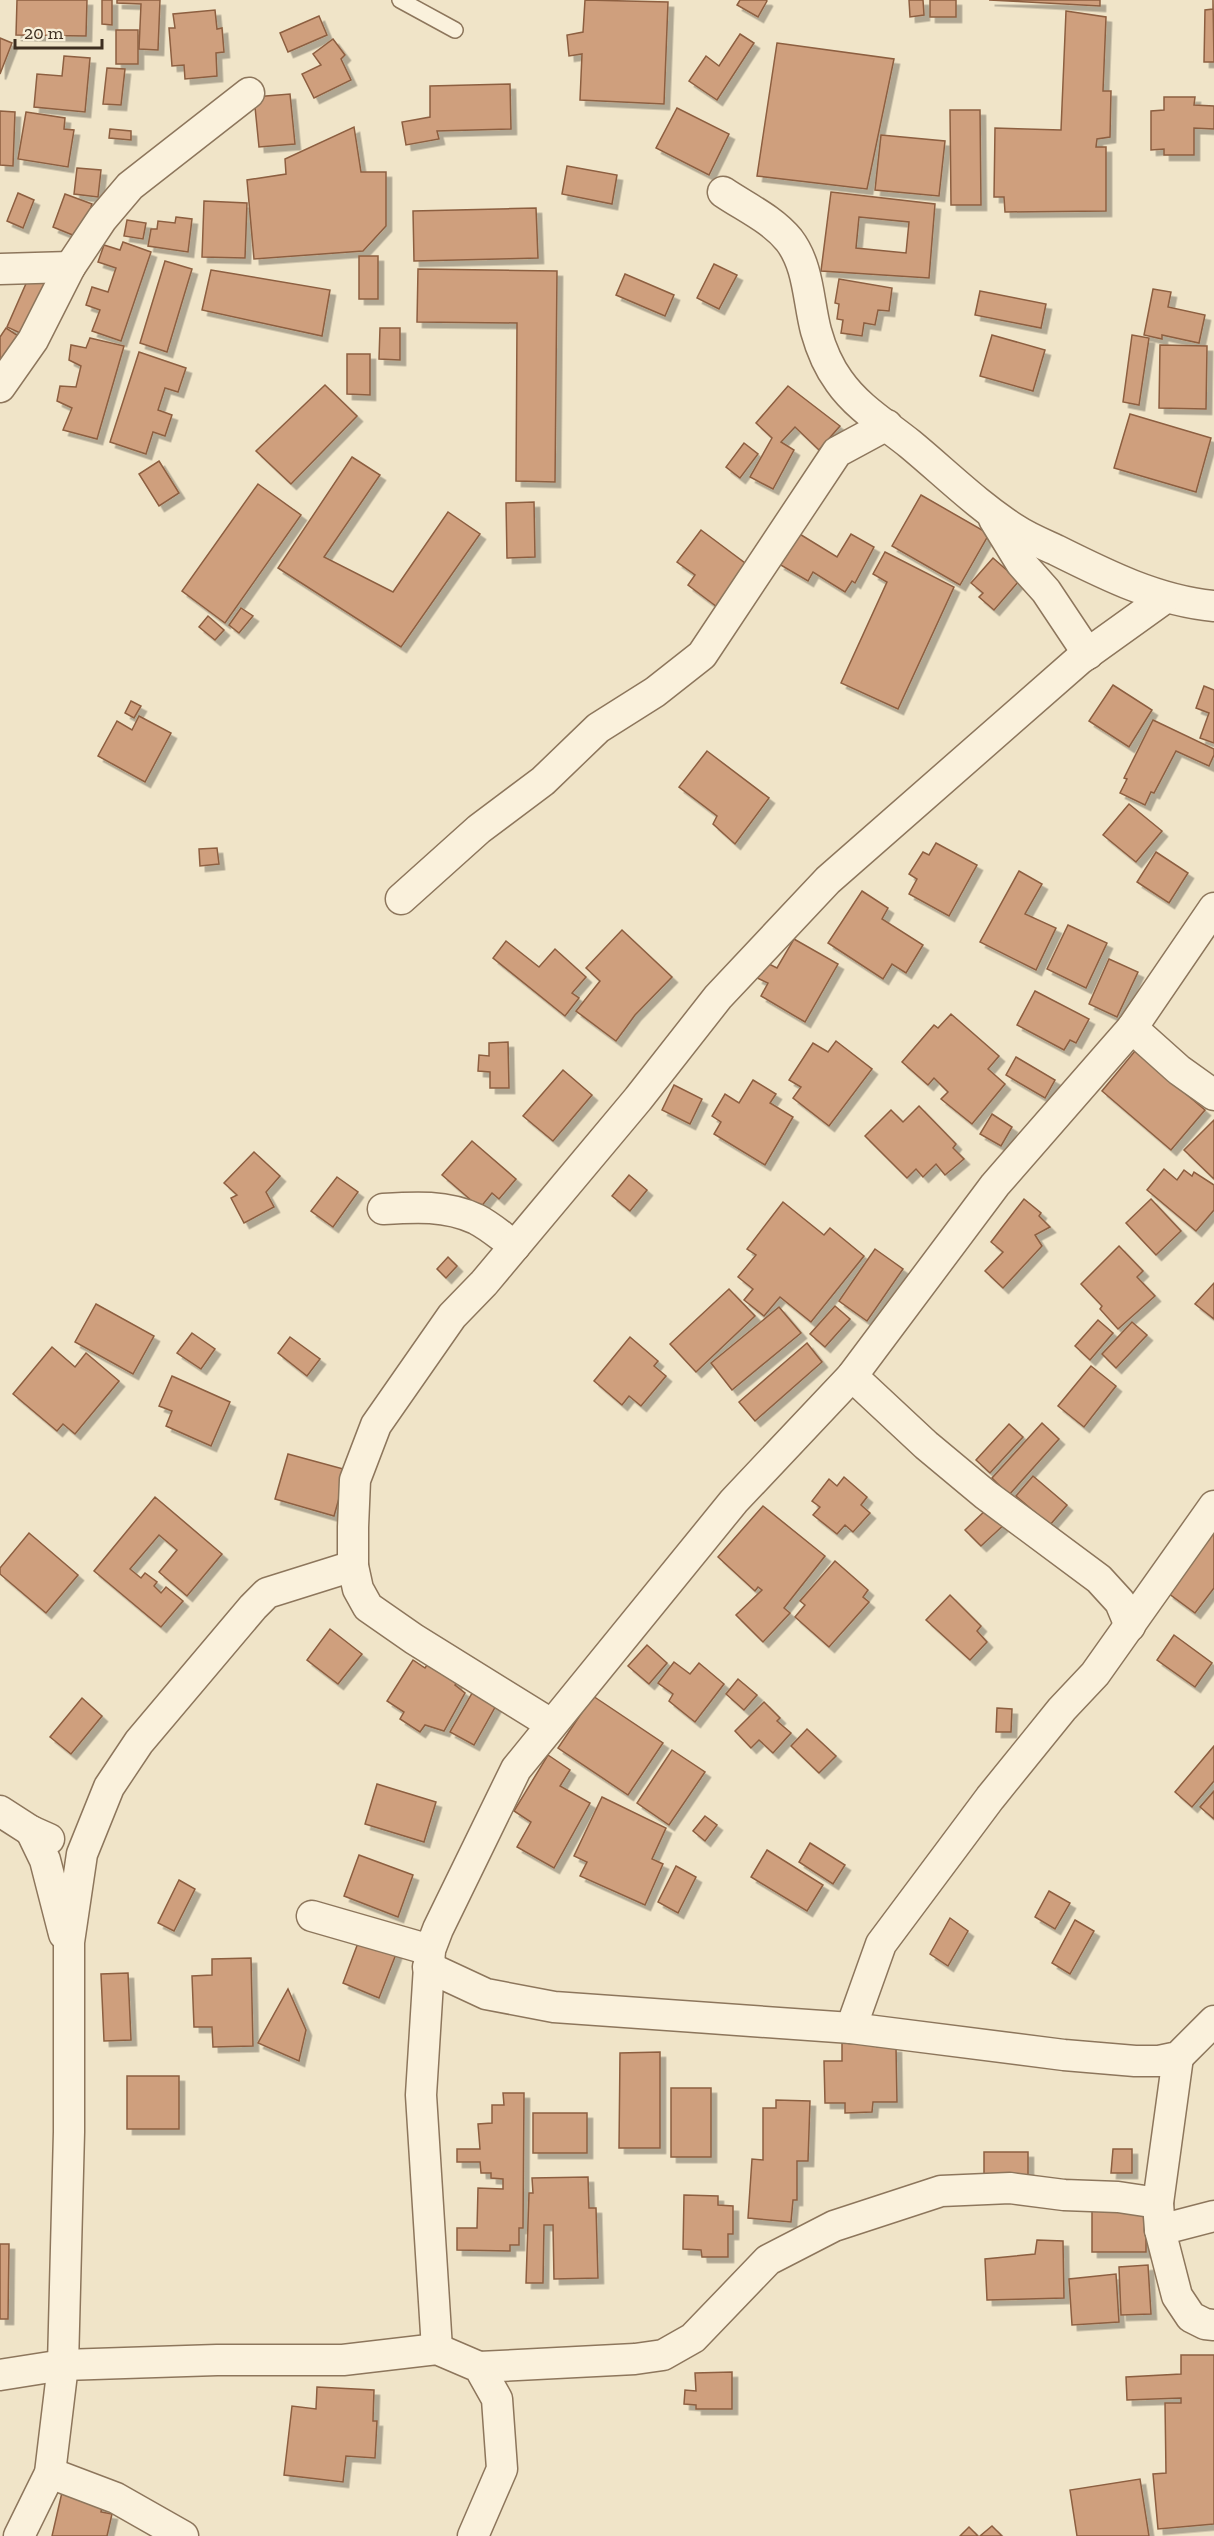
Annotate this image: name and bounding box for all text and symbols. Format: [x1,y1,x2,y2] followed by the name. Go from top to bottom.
[15,12,102,50] scale bar
[24,22,64,44] text: 20 m

